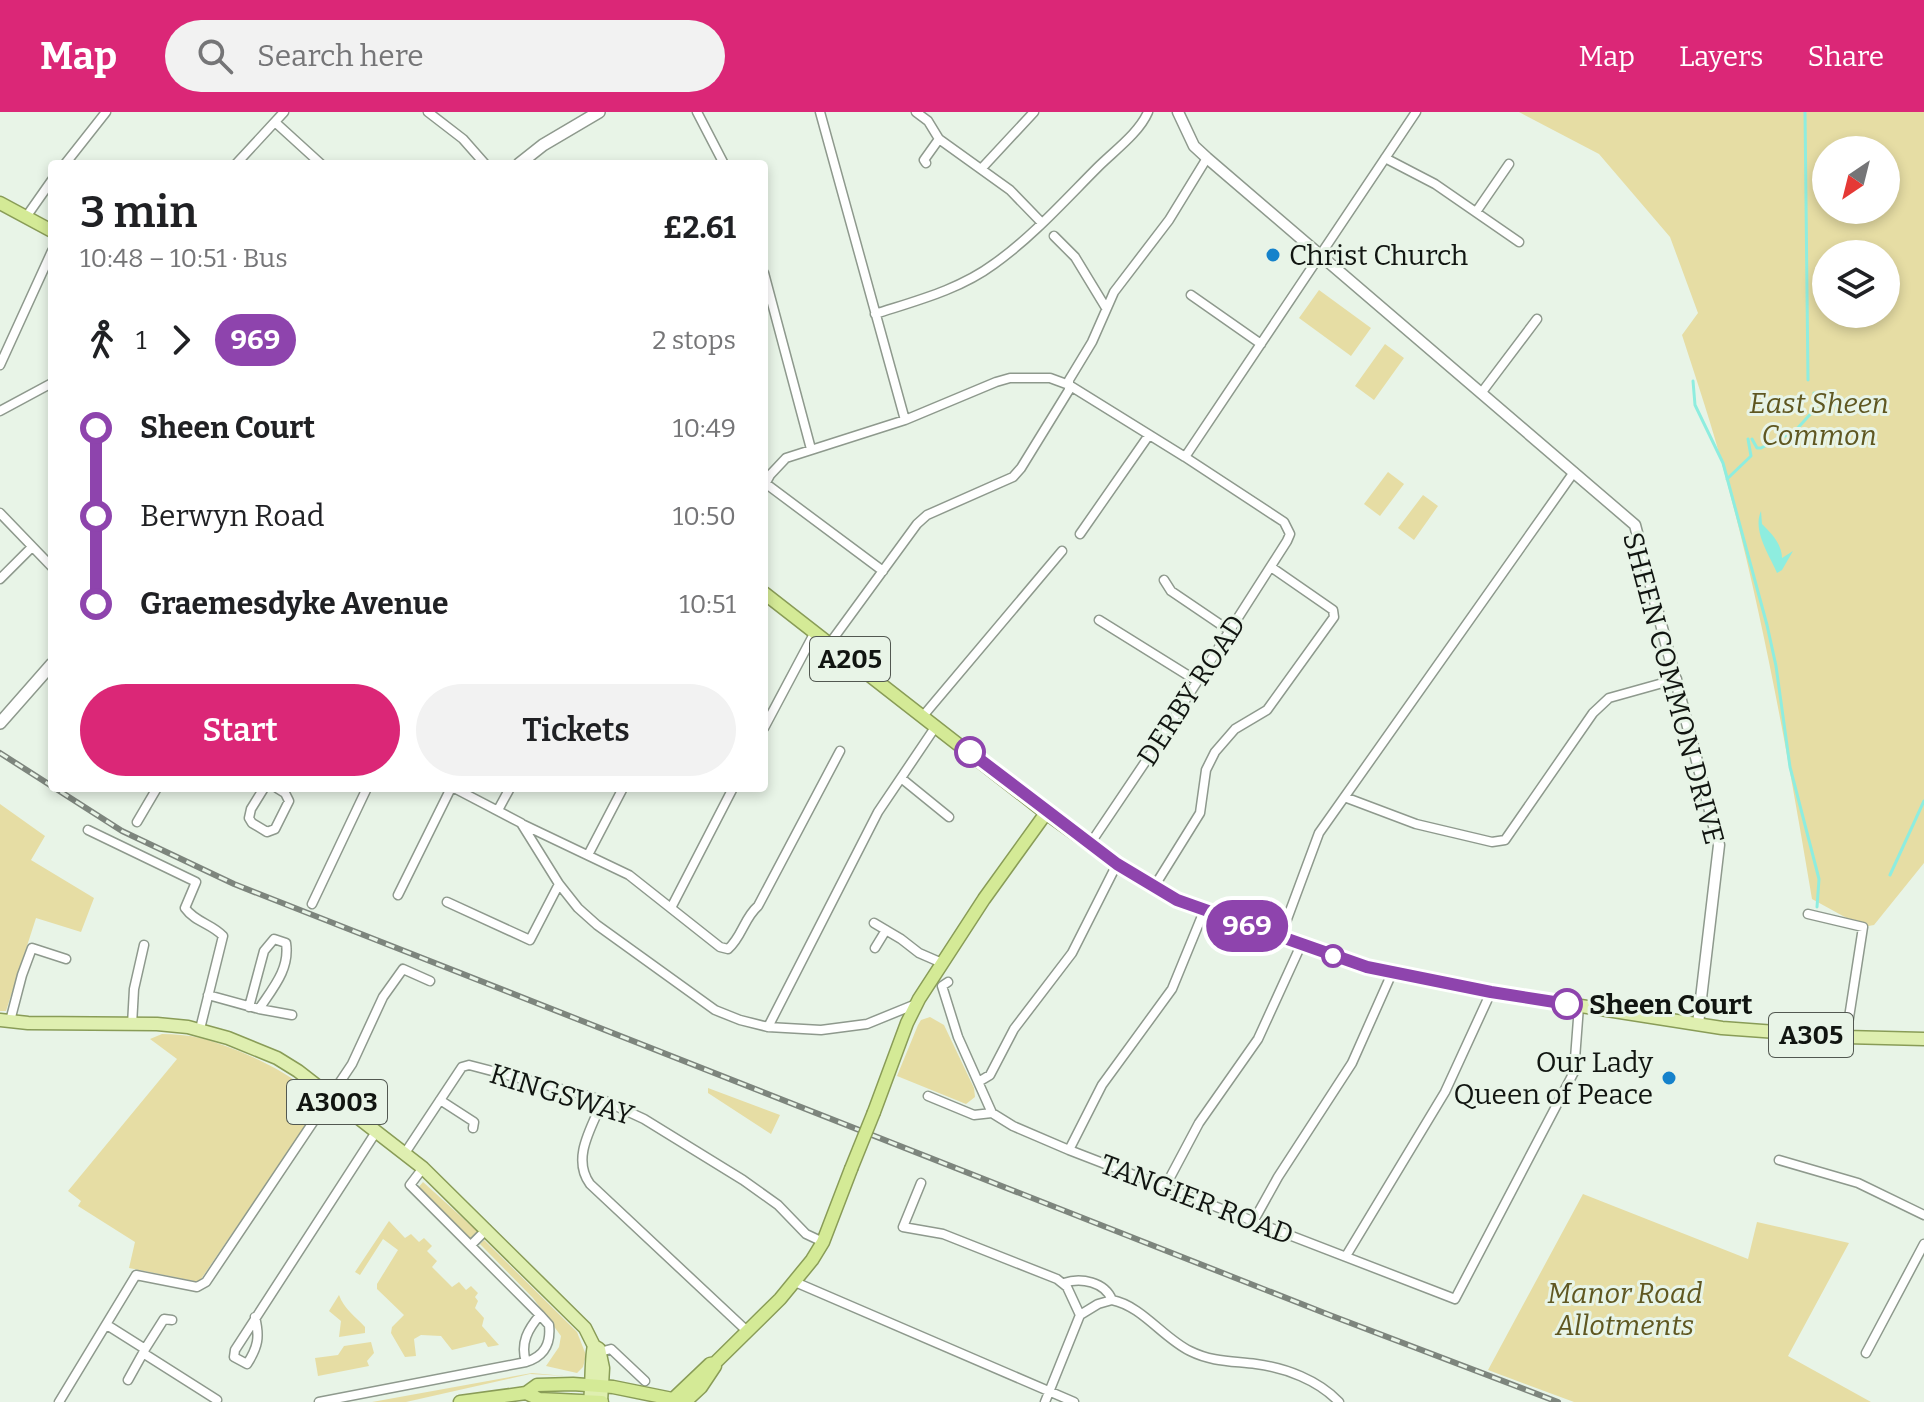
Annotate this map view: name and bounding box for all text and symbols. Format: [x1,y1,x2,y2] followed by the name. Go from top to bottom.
[165,20,725,92] search box
[40,33,117,79] text: Map
[193,34,237,78] icon: search
[257,38,424,74] text: Search here
[1578,40,1635,73] text: Map
[1679,40,1763,73] text: Layers
[1807,40,1884,73] text: Share
[1812,136,1900,224] north arrow
[1812,136,1900,328] map controls
[80,186,197,239] text: 3 min
[663,210,736,246] text: £2.61
[1289,239,1468,272] place label: Christ Church
[1812,240,1900,328] button: layers
[80,243,288,274] text: 10:48 – 10:51 · Bus
[1264,246,1282,264] marker: Christ Church
[80,318,124,362] icon: walk
[159,318,203,362] icon: forward
[231,323,280,356] text: 969
[136,325,147,356] text: 1
[652,325,736,356] text: 2 stops
[1749,387,1889,452] park label: East Sheen Common
[140,410,315,446] text: Sheen Court
[673,413,736,444] text: 10:49
[140,498,325,534] text: Berwyn Road
[673,501,736,532] text: 10:50
[1616,528,1731,848] street label: SHEEN COMMON DRIVE
[140,586,449,622] text: Graemesdyke Avenue
[679,589,736,620] text: 10:51
[1130,609,1252,772] street label: DERBY ROAD
[810,637,890,681] road number: A205
[80,684,400,776] button: Start
[416,684,736,776] button: Tickets
[955,737,985,767] unlabelled marker
[1201,900,1293,952] line badge: 969
[1222,909,1272,942] text: 969
[1322,945,1344,967] unlabelled marker
[1589,988,1753,1021] place label: Sheen Court
[1552,989,1582,1019] marker: Sheen Court
[1769,1013,1853,1057] road number: A305
[1453,1046,1653,1111] place label: Our Lady Queen of Peace
[486,1057,638,1132] street label: KINGSWAY
[1660,1069,1678,1087] marker: Our Lady Queen of Peace
[287,1080,387,1124] road number: A3003
[1095,1147,1298,1251] street label: TANGIER ROAD
[1547,1277,1703,1342] park label: Manor Road Allotments

